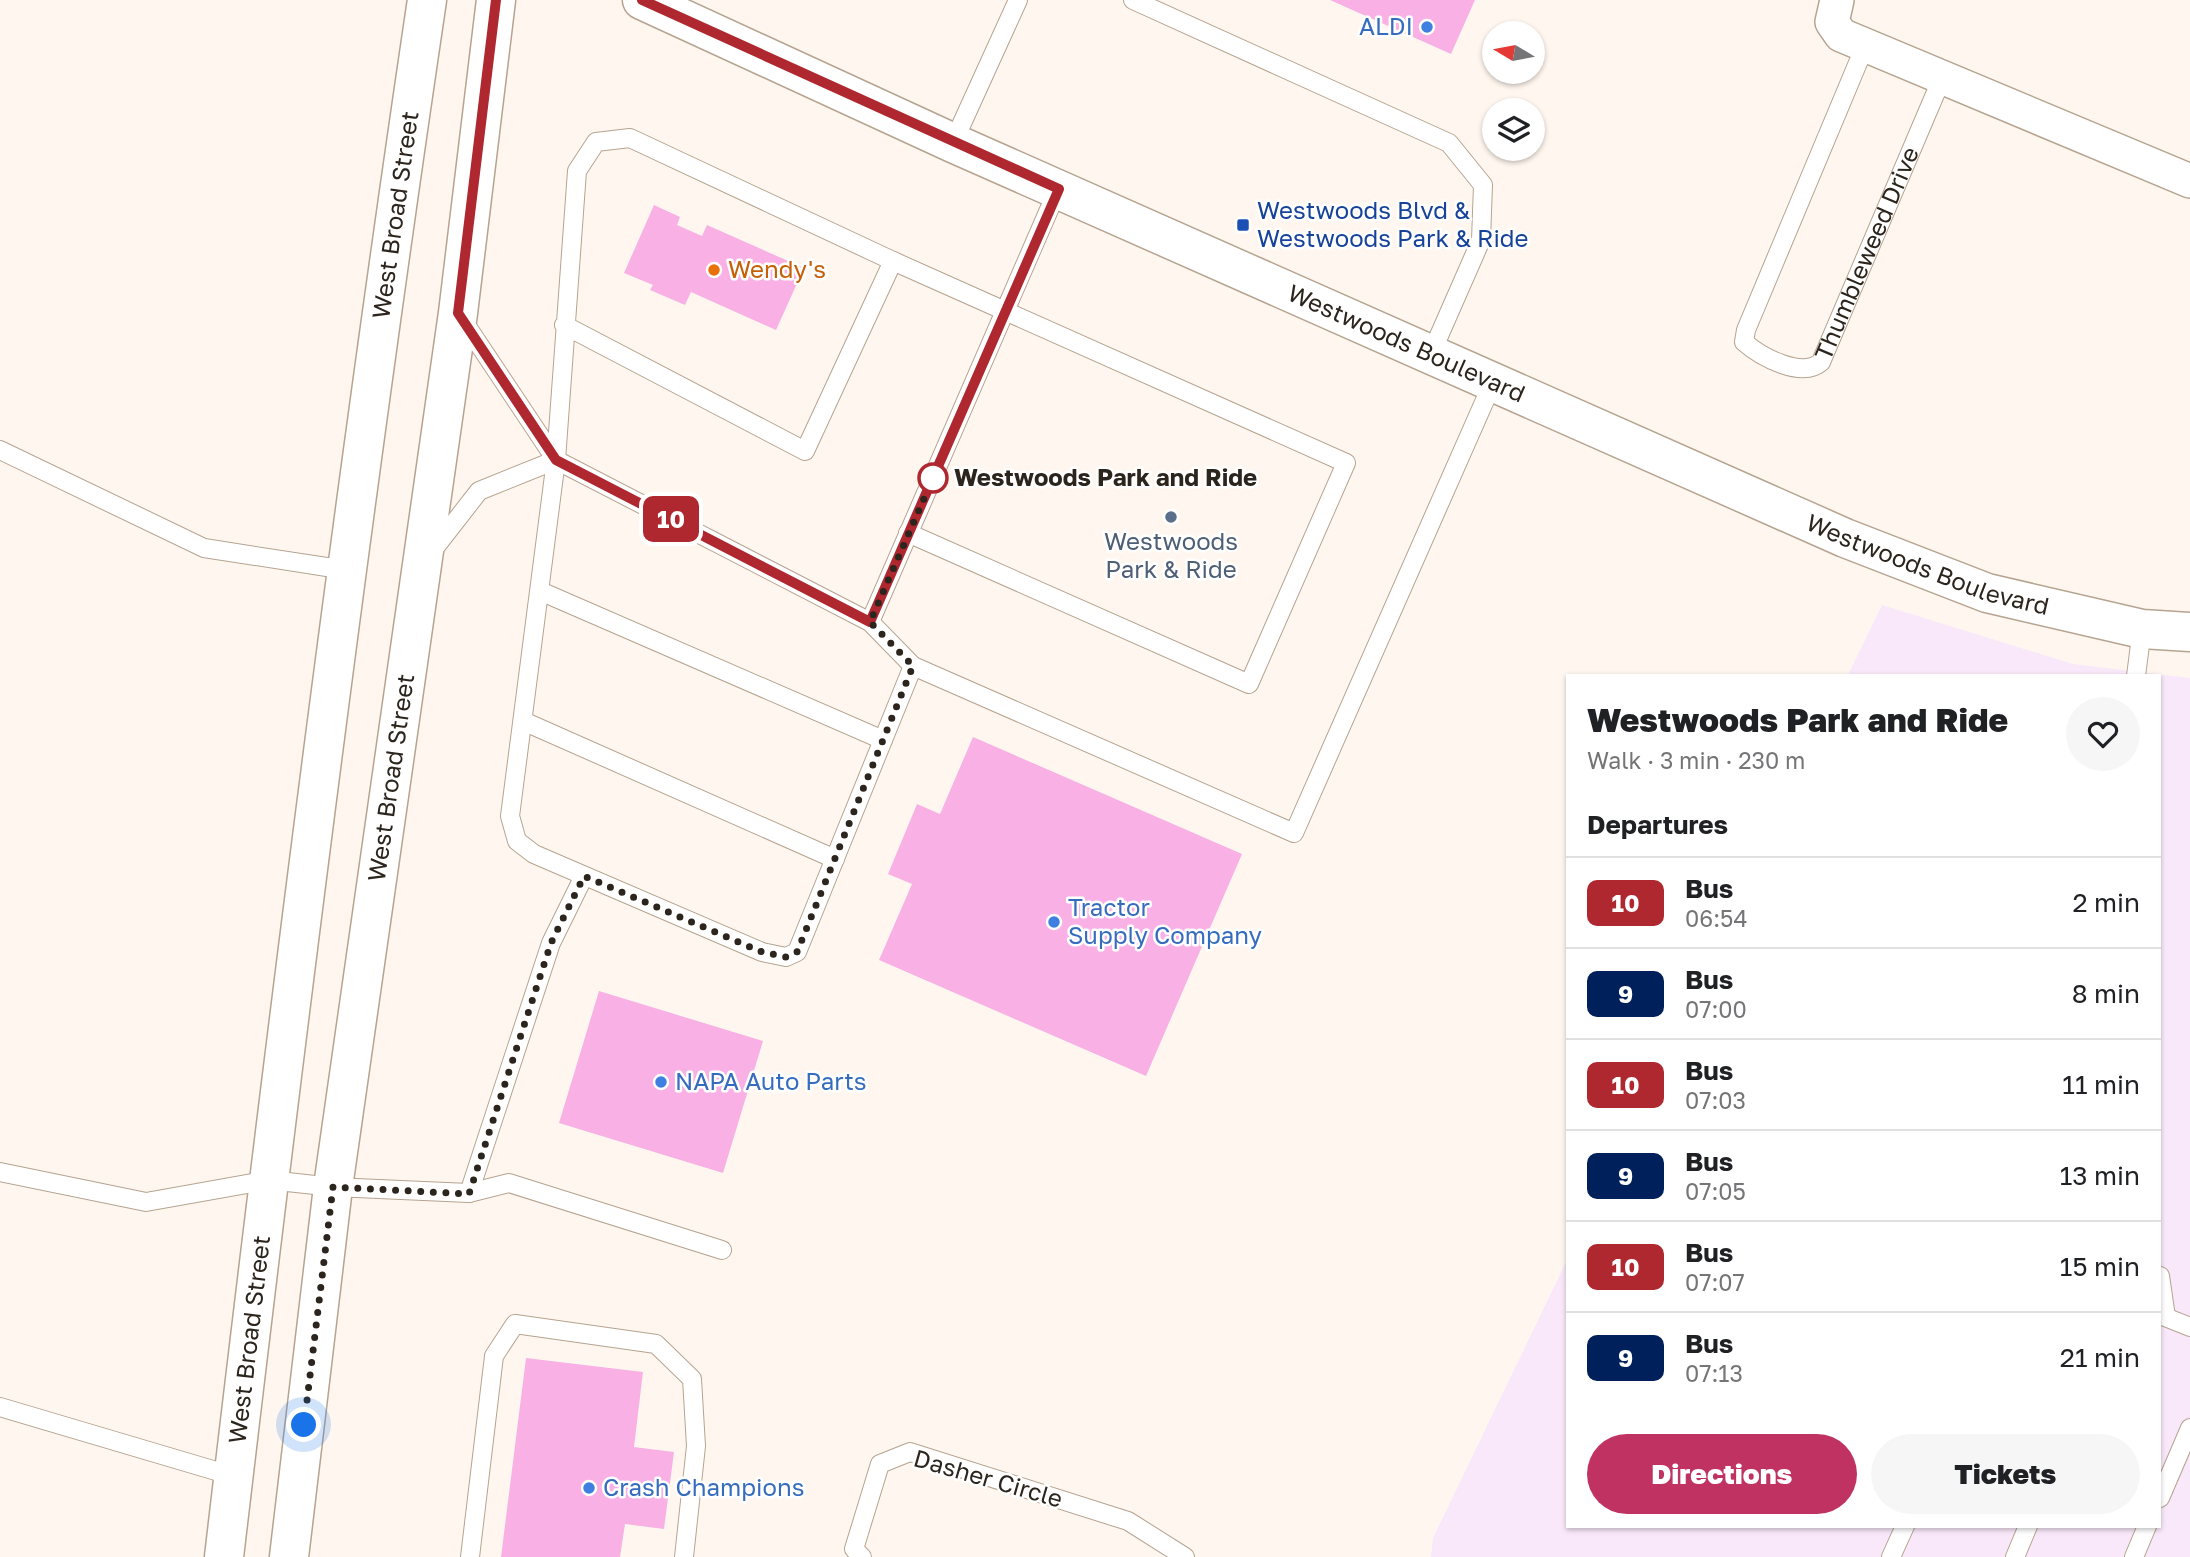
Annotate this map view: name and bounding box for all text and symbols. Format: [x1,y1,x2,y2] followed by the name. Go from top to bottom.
[1359,11,1413,40] place label: ALDI
[1419,19,1435,35] marker: ALDI
[1482,21,1545,84] north arrow
[1482,21,1545,161] map controls
[1482,98,1545,161] button: layers
[365,109,423,320] street label: West Broad Street
[1808,142,1924,364] street label: Thumbleweed Drive
[1257,195,1529,252] place label: Westwoods Blvd & Westwoods Park & Ride
[1235,217,1251,233] marker: Westwoods Blvd & Westwoods Park & Ride
[728,254,826,283] place label: Wendy's
[706,262,722,278] marker: Wendy's
[1284,277,1530,407] street label: Westwoods Boulevard
[954,462,1257,491] place label: Westwoods Park and Ride
[918,463,948,493] marker: Westwoods Park and Ride
[640,496,702,542] line badge: 10
[657,504,685,533] text: 10
[1802,507,2052,620] street label: Westwoods Boulevard
[1163,509,1179,525] marker: Westwoods Park & Ride
[1104,526,1238,583] place label: Westwoods Park & Ride
[361,672,419,883] street label: West Broad Street
[2066,697,2140,771] button: heart
[1587,700,2008,739] text: Westwoods Park and Ride
[1587,746,1805,774] text: Walk · 3 min · 230 m
[1587,809,1728,840] text: Departures
[1685,873,1733,904] text: Bus
[2072,887,2140,918] text: 2 min
[1612,888,1639,917] text: 10
[1068,892,1262,949] place label: Tractor Supply Company
[1685,904,1747,932] text: 06:54
[1046,914,1062,930] marker: Tractor Supply Company
[1685,964,1733,995] text: Bus
[2072,978,2140,1009] text: 8 min
[1618,979,1633,1008] text: 9
[1685,995,1747,1023] text: 07:00
[1685,1055,1733,1086] text: Bus
[675,1066,867,1095] place label: NAPA Auto Parts
[2062,1069,2140,1100] text: 11 min
[1612,1070,1639,1099] text: 10
[653,1074,669,1090] marker: NAPA Auto Parts
[1685,1086,1746,1114] text: 07:03
[1685,1146,1733,1177] text: Bus
[2060,1160,2140,1191] text: 13 min
[1618,1161,1633,1190] text: 9
[1685,1177,1746,1205] text: 07:05
[221,1234,275,1445] street label: West Broad Street
[1685,1237,1733,1268] text: Bus
[2060,1251,2140,1282] text: 15 min
[1612,1252,1639,1281] text: 10
[1685,1268,1745,1296] text: 07:07
[1685,1328,1733,1359] text: Bus
[2060,1342,2140,1373] text: 21 min
[1618,1343,1633,1372] text: 9
[1685,1359,1743,1387] text: 07:13
[286,1407,321,1442] your location
[1587,1434,1857,1514] button: Directions
[1871,1434,2140,1514] button: Tickets
[911,1442,1066,1513] street label: Dasher Circle
[603,1472,804,1501] place label: Crash Champions
[581,1480,597,1496] marker: Crash Champions

